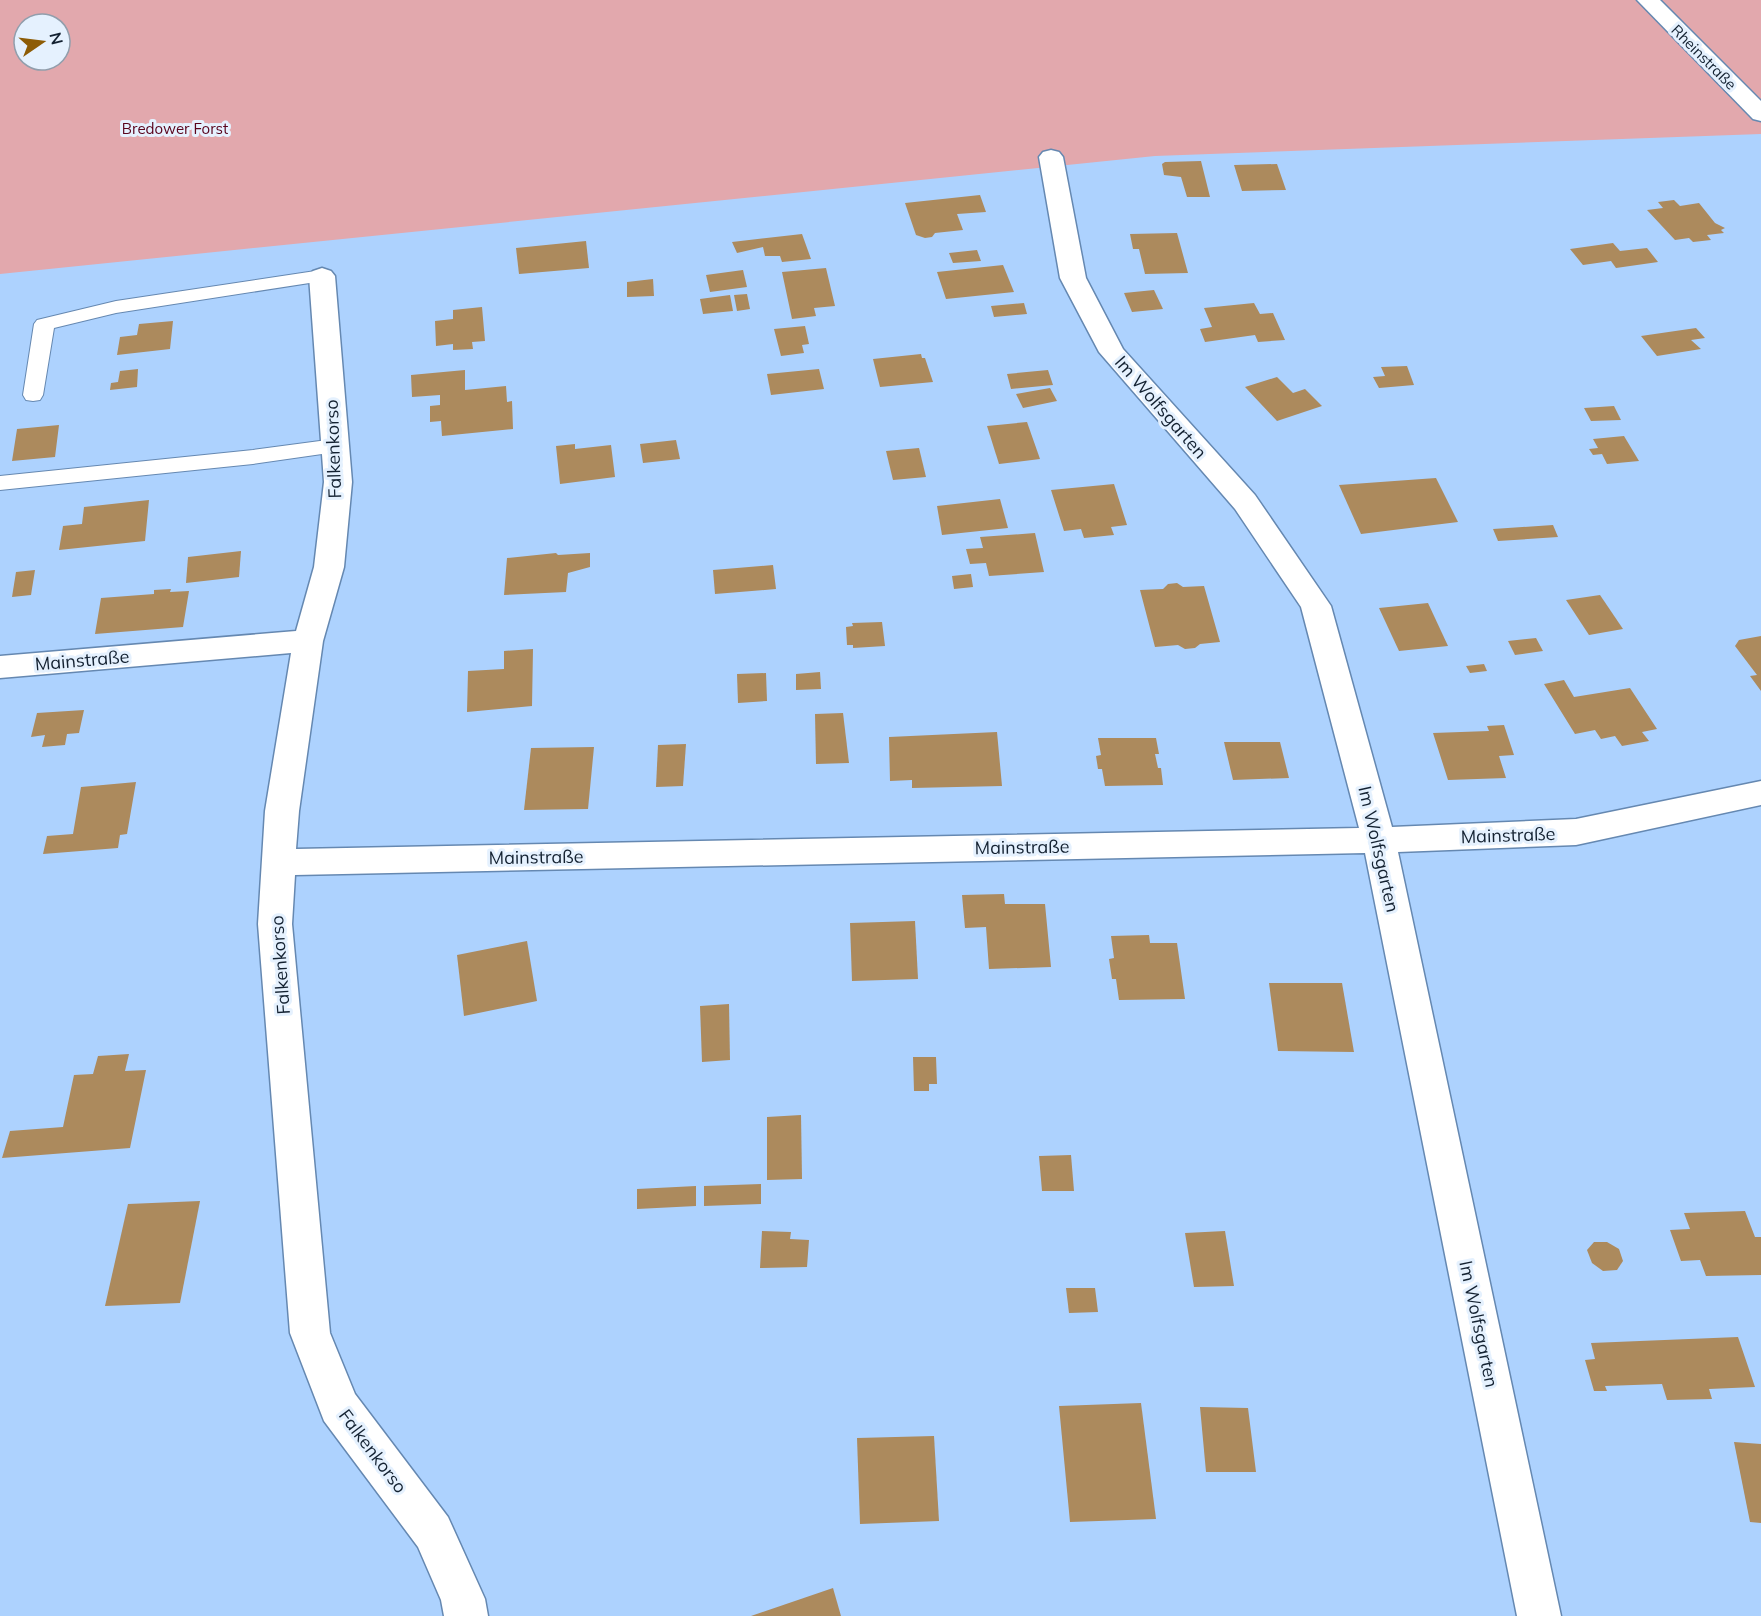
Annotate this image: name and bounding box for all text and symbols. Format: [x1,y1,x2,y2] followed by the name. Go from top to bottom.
[12,12,72,72] north arrow
[1667,20,1741,94] street label: Rheinstraße
[45,30,68,47] text: N
[122,119,228,138] park label: Bredower Forst
[1110,351,1212,463] street label: Im Wolfsgarten
[320,399,346,499] street label: Falkenkorso
[34,644,130,676] street label: Mainstraße
[1353,784,1405,914] street label: Im Wolfsgarten
[1460,822,1556,848] street label: Mainstraße
[974,835,1070,859] street label: Mainstraße
[488,845,584,869] street label: Mainstraße
[265,915,295,1015] street label: Falkenkorso
[1454,1259,1504,1389] street label: Im Wolfsgarten
[334,1404,412,1498] street label: Falkenkorso

